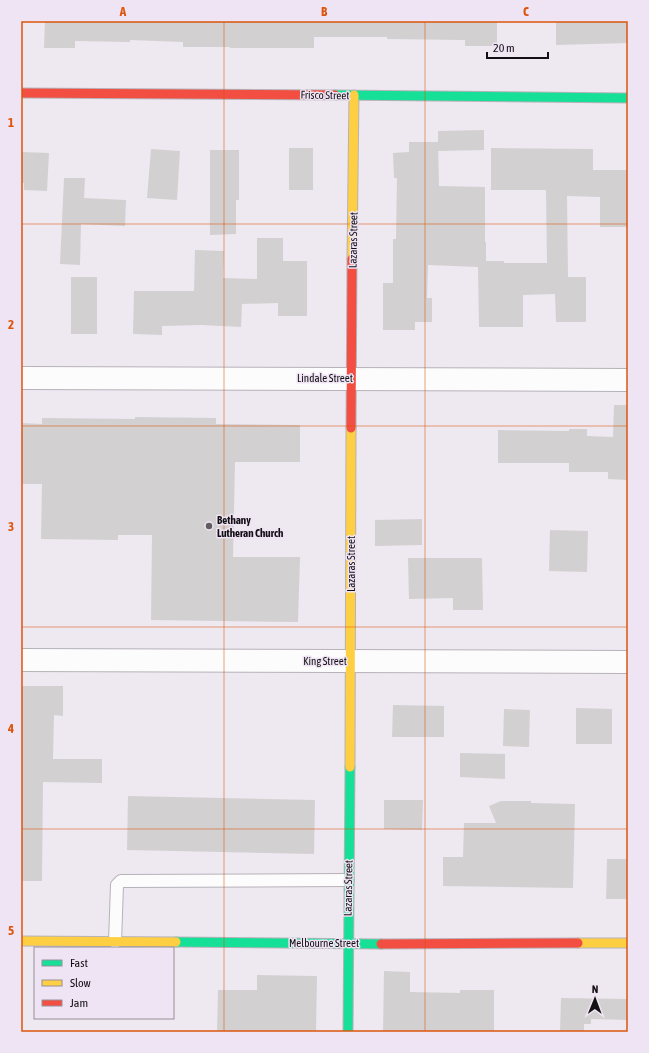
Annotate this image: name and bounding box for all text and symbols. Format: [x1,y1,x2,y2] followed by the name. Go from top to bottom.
[119,4,127,19] text: A
[321,4,328,19] text: B
[523,4,529,19] text: C
[487,34,548,60] scale bar
[493,41,515,55] text: 20 m
[301,89,349,101] street label: Frisco Street
[8,115,14,130] text: 1
[347,212,359,268] street label: Lazaras Street
[8,317,14,332] text: 2
[297,372,353,384] street label: Lindale Street
[217,514,283,539] place label: Bethany Lutheran Church
[8,519,14,534] text: 3
[204,521,214,531] marker: Bethany Lutheran Church
[345,536,357,592] street label: Lazaras Street
[303,655,347,667] street label: King Street
[7,721,14,736] text: 4
[342,860,354,916] street label: Lazaras Street
[8,923,14,938] text: 5
[289,937,359,949] street label: Melbourne Street
[34,947,174,1019] legend
[70,956,88,970] text: Fast
[70,976,91,990] text: Slow
[575,979,615,1019] north arrow
[592,983,599,995] text: N
[70,996,88,1010] text: Jam

